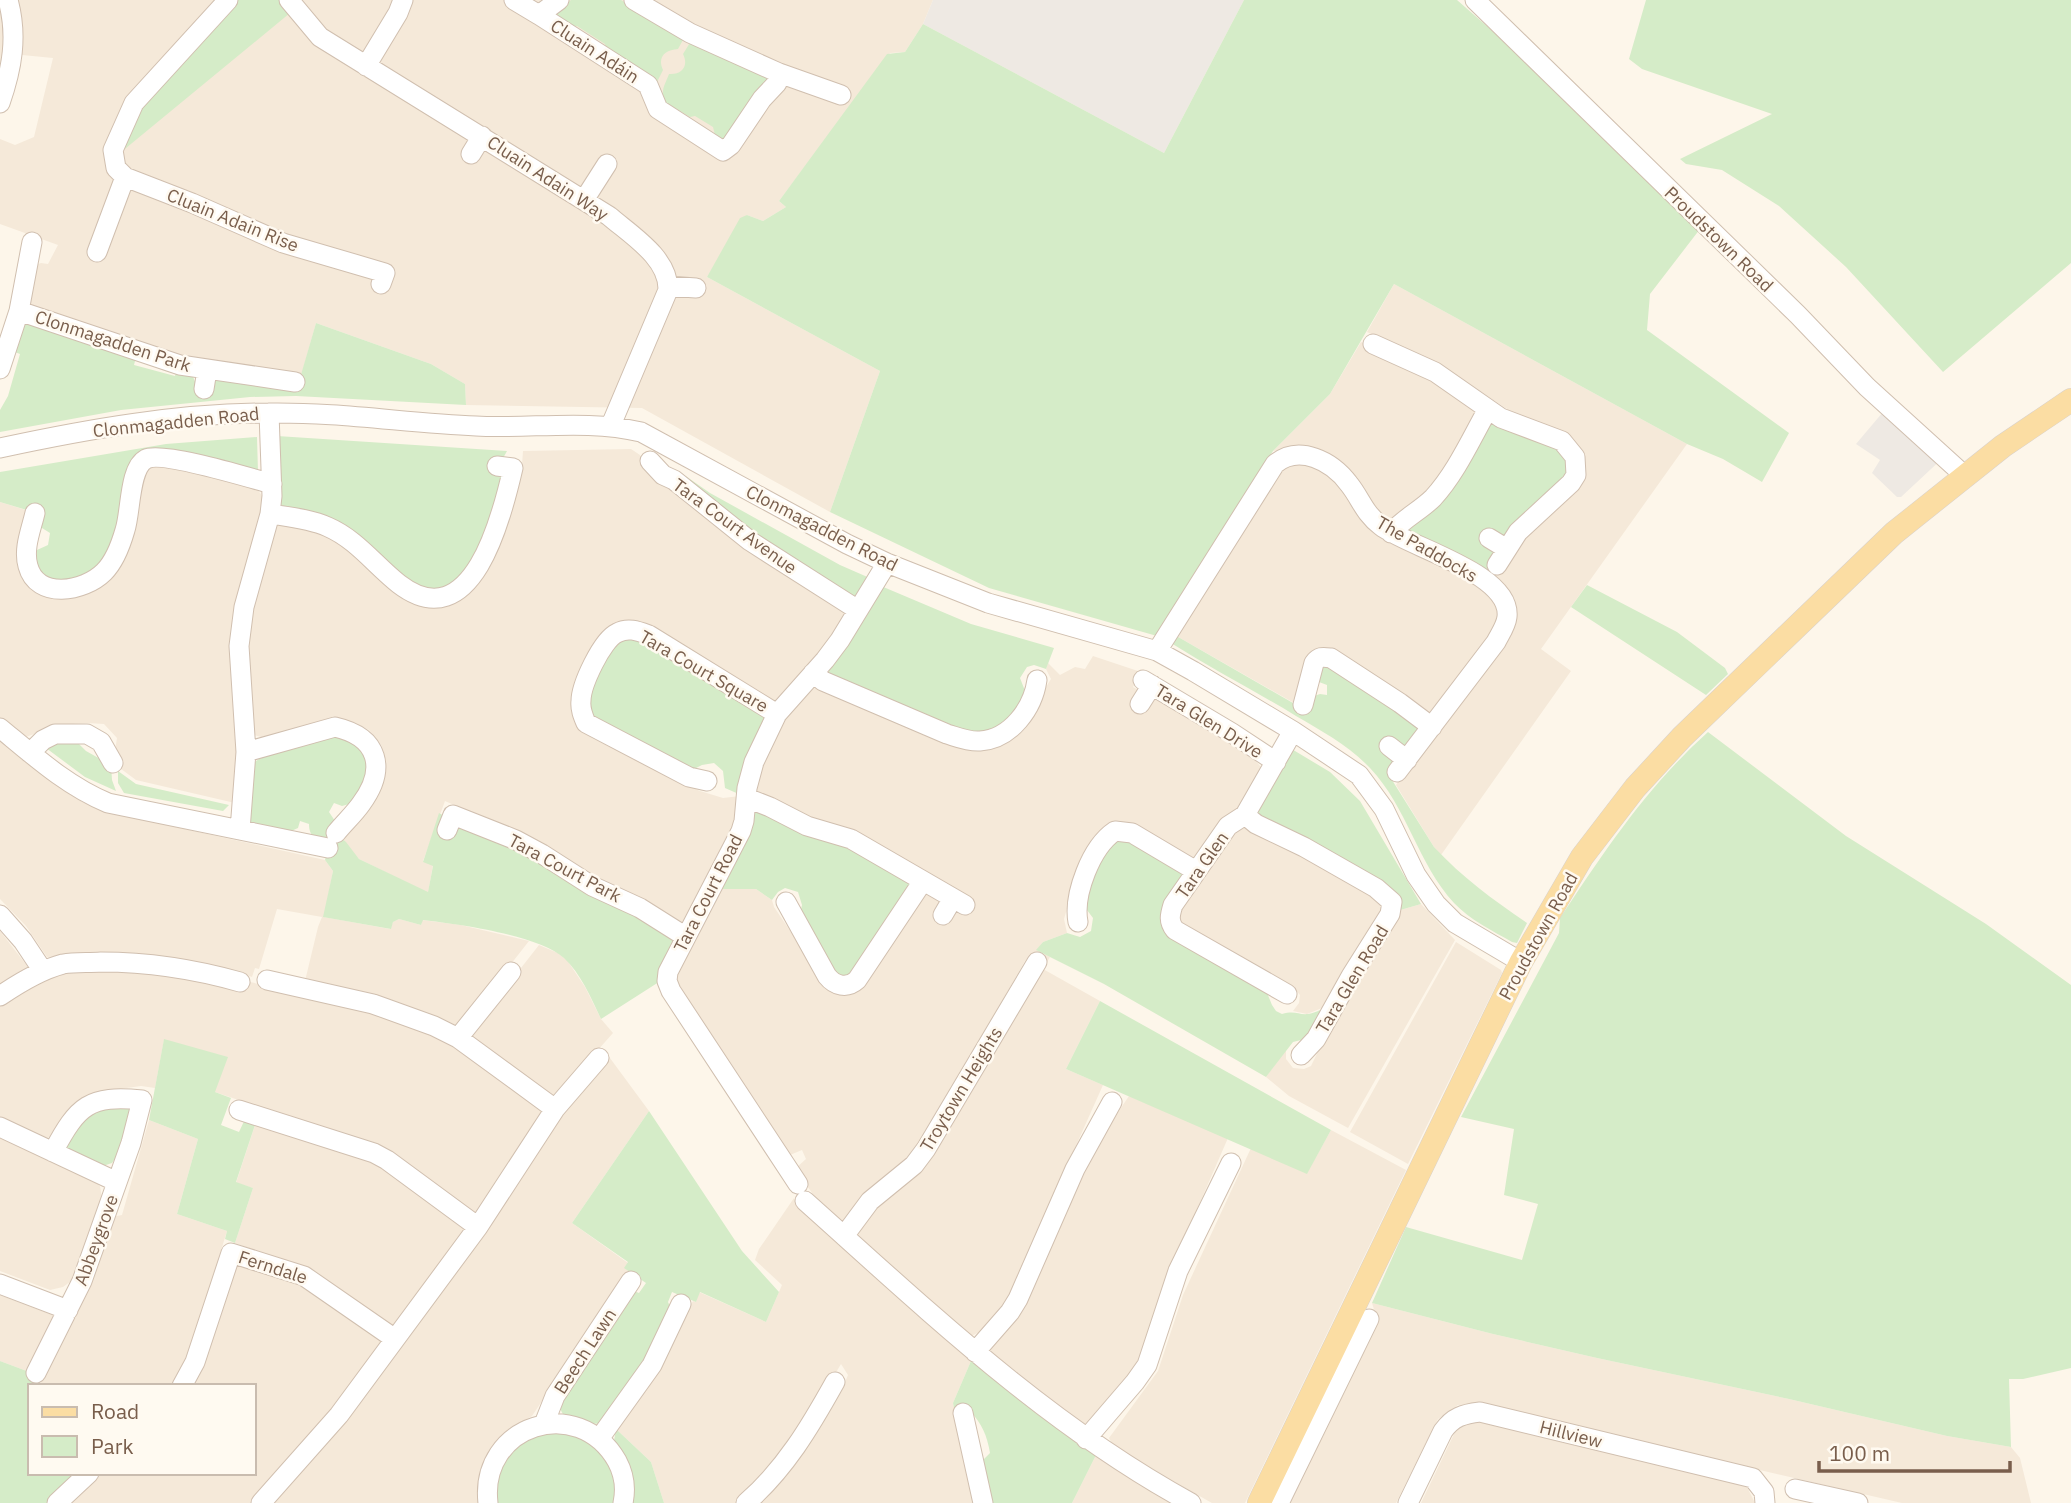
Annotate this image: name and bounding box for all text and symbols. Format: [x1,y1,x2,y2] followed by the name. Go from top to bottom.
[546,14,644,88] street label: Cluain Adáin
[483,130,613,226] street label: Cluain Adain Way
[1660,181,1778,297] street label: Proudstown Road
[164,183,302,257] street label: Cluain Adain Rise
[32,305,194,377] street label: Clonmagadden Park
[92,402,260,442] street label: Clonmagadden Road
[668,473,802,579] street label: Tara Court Avenue
[742,480,902,576] street label: Clonmagadden Road
[1372,511,1482,587] street label: The Paddocks
[636,625,773,717] street label: Tara Court Square
[1151,679,1267,763] street label: Tara Glen Drive
[1171,827,1233,903] street label: Tara Glen
[505,829,626,908] street label: Tara Court Park
[668,830,748,956] street label: Tara Court Road
[1493,868,1583,1004] street label: Proudstown Road
[1311,921,1393,1037] street label: Tara Glen Road
[915,1022,1007,1156] street label: Troytown Heights
[69,1191,123,1289] street label: Abbeygrove
[236,1245,311,1289] street label: Ferndale
[549,1304,621,1398] street label: Beech Lawn
[28,1384,256,1475] legend
[91,1397,139,1425] text: Road
[1537,1415,1605,1453] street label: Hillview
[1819,1430,2010,1474] scale bar
[91,1432,134,1460] text: Park
[1829,1439,1890,1467] text: 100 m

